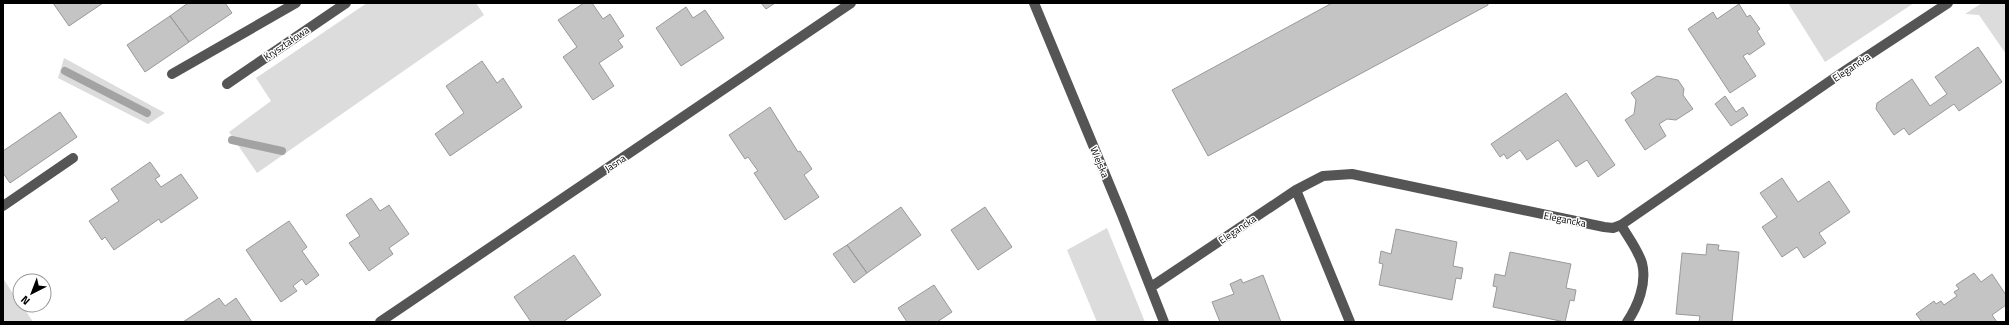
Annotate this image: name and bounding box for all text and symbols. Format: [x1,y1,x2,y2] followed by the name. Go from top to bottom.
[260,23,312,64] street label: Kryształowa
[1829,49,1873,86] street label: Elegancka
[1086,144,1113,180] street label: Wiejska
[602,151,629,176] street label: Jasna
[1543,208,1587,231] street label: Elegancka
[1215,211,1259,248] street label: Elegancka
[12,273,52,313] north arrow
[17,292,33,309] text: N

